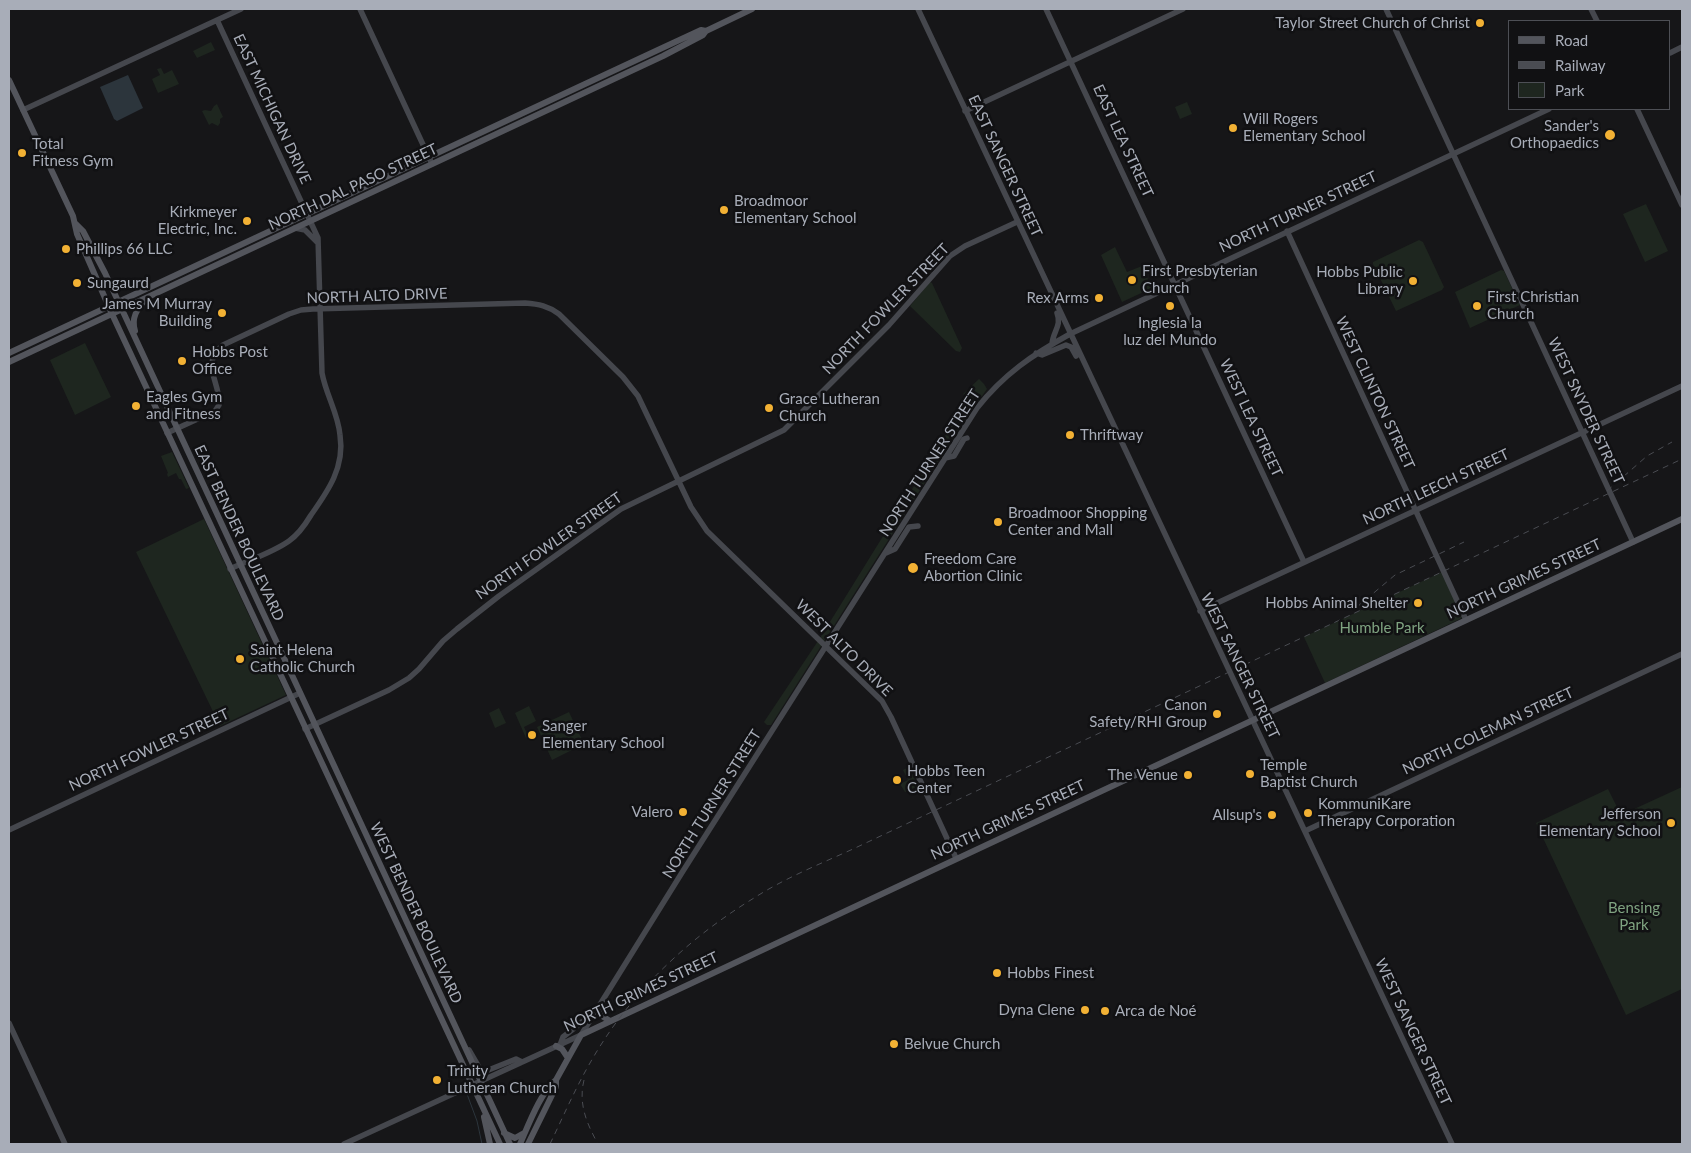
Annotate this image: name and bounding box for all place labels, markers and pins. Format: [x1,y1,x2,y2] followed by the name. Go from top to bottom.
[1275,14,1470,32] place label: Taylor Street Church of Christ
[1474,17,1486,29] marker: Taylor Street Church of Christ
[1243,110,1366,145] place label: Will Rogers Elementary School
[1510,117,1599,152] place label: Sander's Orthopaedics
[1227,122,1239,134] marker: Will Rogers Elementary School
[1603,128,1617,142] marker: Sander's Orthopaedics
[32,135,113,170] place label: Total Fitness Gym
[16,147,28,159] marker: Total Fitness Gym
[734,192,857,227] place label: Broadmoor Elementary School
[158,203,237,238] place label: Kirkmeyer Electric, Inc.
[718,204,730,216] marker: Broadmoor Elementary School
[241,215,253,227] marker: Kirkmeyer Electric, Inc.
[76,240,173,258] place label: Phillips 66 LLC
[60,243,72,255] marker: Phillips 66 LLC
[1142,262,1258,297] place label: First Presbyterian Church
[1316,263,1403,298] place label: Hobbs Public Library
[87,274,149,292] place label: Sungaurd
[1126,274,1138,286] marker: First Presbyterian Church
[1407,275,1419,287] marker: Hobbs Public Library
[71,277,83,289] marker: Sungaurd
[1487,288,1579,323] place label: First Christian Church
[1027,289,1089,307] place label: Rex Arms
[1093,292,1105,304] marker: Rex Arms
[102,295,212,330] place label: James M Murray Building
[1164,300,1176,312] marker: Inglesia la luz del Mundo
[1471,300,1483,312] marker: First Christian Church
[216,307,228,319] marker: James M Murray Building
[1123,314,1217,349] place label: Inglesia la luz del Mundo
[192,343,268,378] place label: Hobbs Post Office
[176,355,188,367] marker: Hobbs Post Office
[146,388,222,423] place label: Eagles Gym and Fitness
[779,390,880,425] place label: Grace Lutheran Church
[130,400,142,412] marker: Eagles Gym and Fitness
[763,402,775,414] marker: Grace Lutheran Church
[1080,426,1143,444] place label: Thriftway
[1064,429,1076,441] marker: Thriftway
[1008,504,1147,539] place label: Broadmoor Shopping Center and Mall
[992,516,1004,528] marker: Broadmoor Shopping Center and Mall
[924,550,1023,585] place label: Freedom Care Abortion Clinic
[906,561,920,575] marker: Freedom Care Abortion Clinic
[1265,594,1408,612] place label: Hobbs Animal Shelter
[1412,597,1424,609] marker: Hobbs Animal Shelter
[250,641,355,676] place label: Saint Helena Catholic Church
[234,653,246,665] marker: Saint Helena Catholic Church
[1089,696,1207,731] place label: Canon Safety/RHI Group
[1211,708,1223,720] marker: Canon Safety/RHI Group
[542,717,665,752] place label: Sanger Elementary School
[526,729,538,741] marker: Sanger Elementary School
[1260,756,1358,791] place label: Temple Baptist Church
[907,762,985,797] place label: Hobbs Teen Center
[1108,766,1178,784] place label: The Venue
[1244,768,1256,780] marker: Temple Baptist Church
[1182,769,1194,781] marker: The Venue
[891,774,903,786] marker: Hobbs Teen Center
[1318,795,1455,830] place label: KommuniKare Therapy Corporation
[631,803,673,821] place label: Valero
[1538,805,1661,840] place label: Jefferson Elementary School
[677,806,689,818] marker: Valero
[1212,806,1262,824] place label: Allsup's
[1302,807,1314,819] marker: KommuniKare Therapy Corporation
[1266,809,1278,821] marker: Allsup's
[1665,817,1677,829] marker: Jefferson Elementary School
[1007,964,1094,982] place label: Hobbs Finest
[991,967,1003,979] marker: Hobbs Finest
[998,1001,1075,1019] place label: Dyna Clene
[1115,1002,1197,1020] place label: Arca de Noé
[1079,1004,1091,1016] marker: Dyna Clene
[1099,1005,1111,1017] marker: Arca de Noé
[904,1035,1000,1053] place label: Belvue Church
[888,1038,900,1050] marker: Belvue Church
[447,1062,557,1097] place label: Trinity Lutheran Church
[431,1074,443,1086] marker: Trinity Lutheran Church

